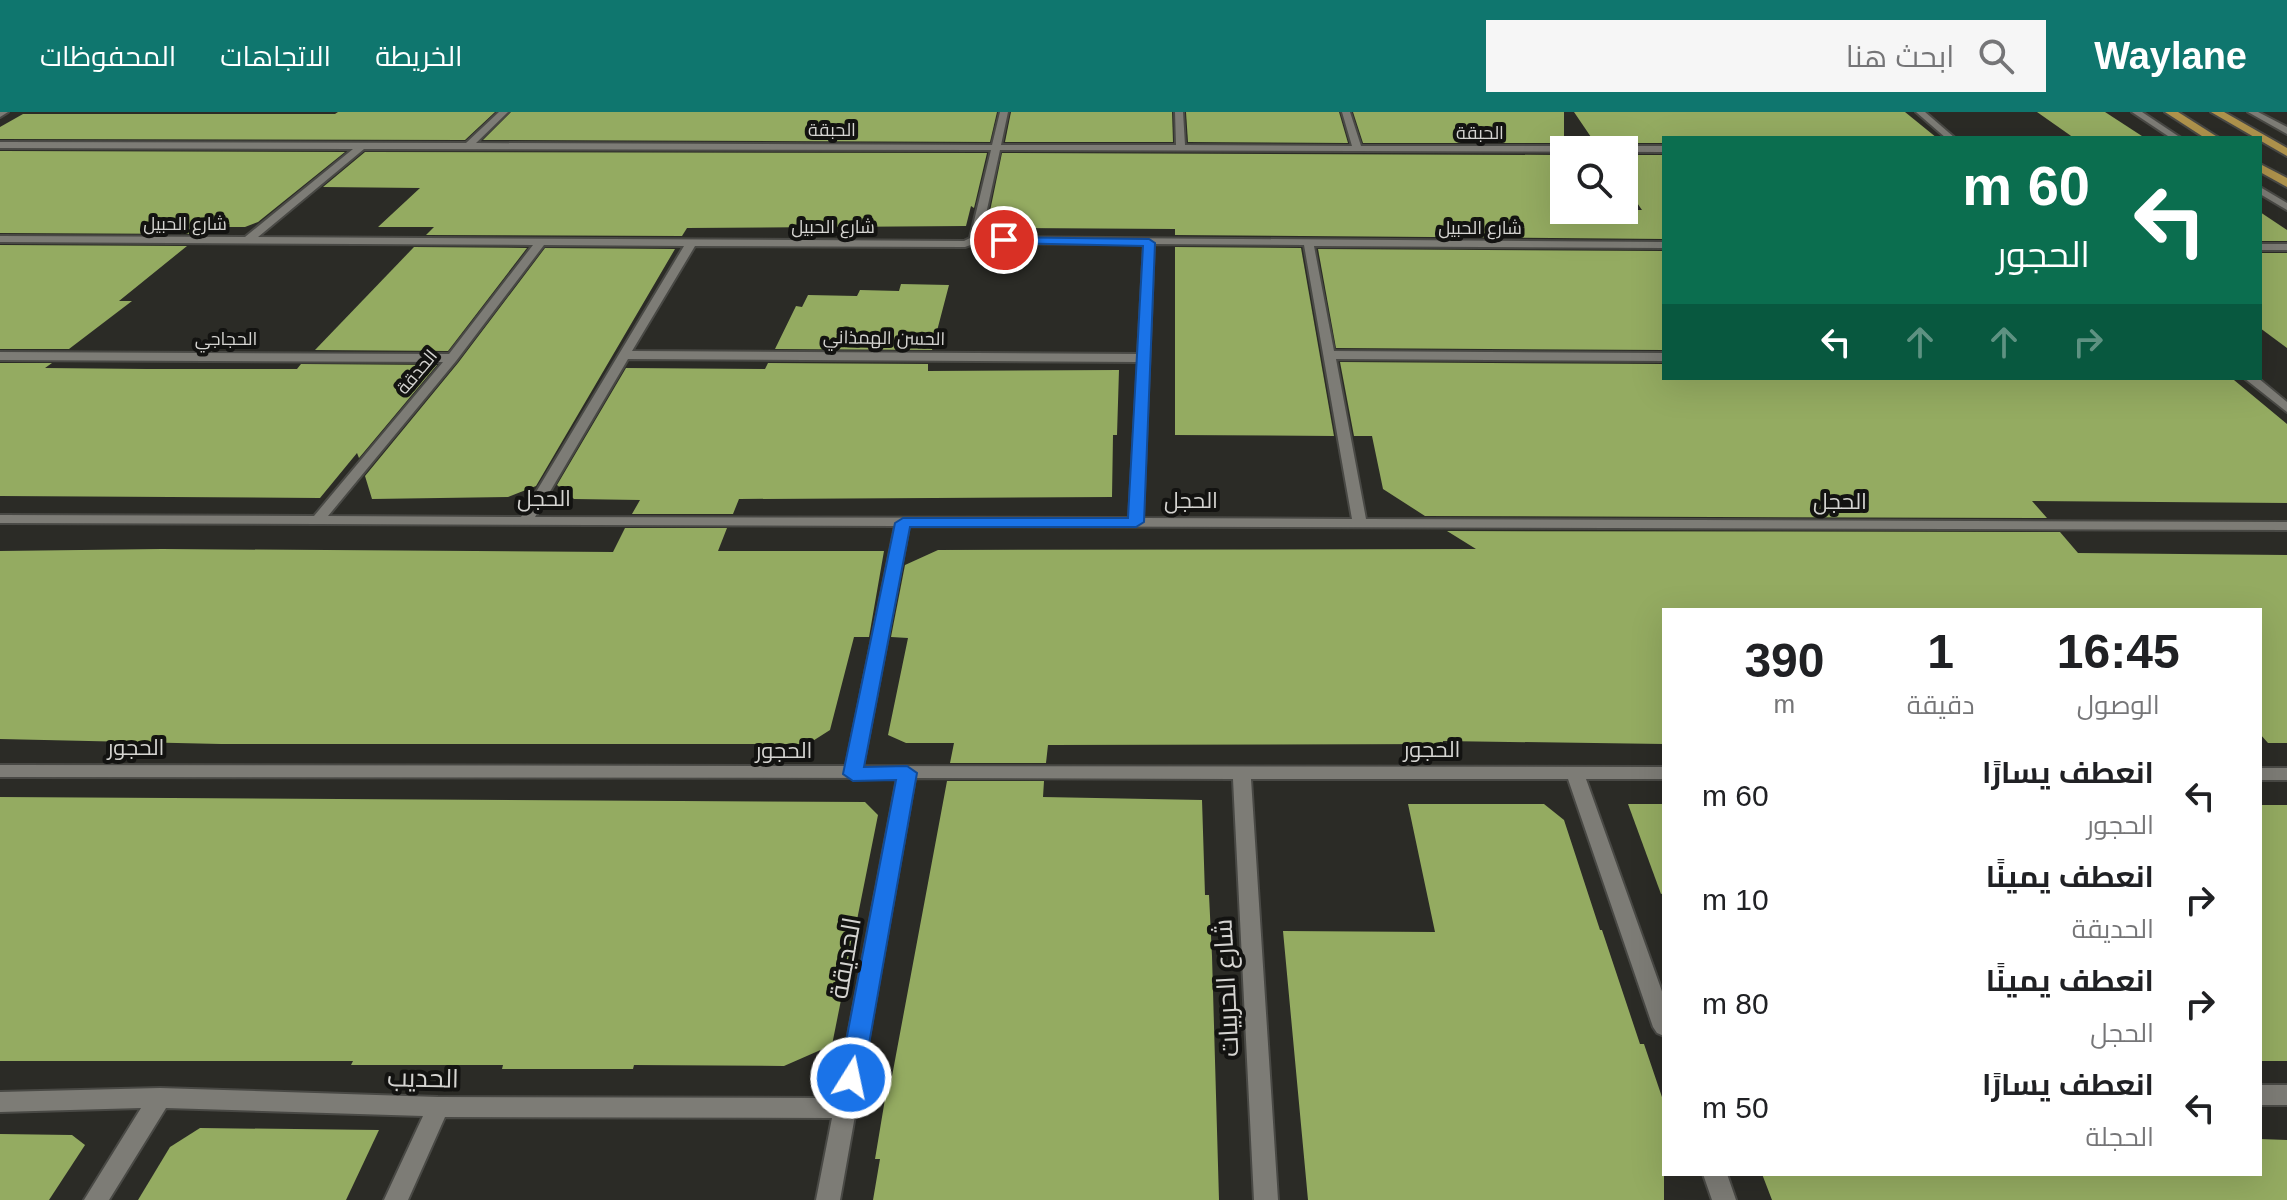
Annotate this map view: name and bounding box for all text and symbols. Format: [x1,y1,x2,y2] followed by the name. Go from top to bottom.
[1486,20,2046,92] search box
[1974,34,2018,78] icon: search
[2094,35,2247,77] text: Waylane
[1846,40,1954,73] text: ابحث هنا
[40,41,176,72] text: المحفوظات
[220,41,331,72] text: الاتجاهات
[375,41,463,72] text: الخريطة
[808,120,856,140] street label: الحبقة
[1456,123,1504,143] street label: الحبقة
[1550,136,1638,224] map controls
[1550,136,1638,224] button: search
[1962,154,2090,217] text: 60 m
[2118,168,2222,272] icon: left
[970,206,1038,274] pin
[143,214,227,236] street label: شارع الحبيل
[791,217,875,239] street label: شارع الحبيل
[982,218,1026,262] icon: arrive
[1438,218,1522,240] street label: شارع الحبيل
[1997,234,2090,275] text: الحجور
[1814,320,1858,364] icon: left
[1898,320,1942,364] icon: ahead
[1982,320,2026,364] icon: ahead
[2066,320,2110,364] icon: right
[823,327,945,353] street label: الحسن الهمذاني
[195,329,257,353] street label: الحجاجي
[393,346,441,398] street label: الحدقة
[517,486,571,512] street label: الحجل
[1164,488,1218,514] street label: الحجل
[1813,489,1867,515] street label: الحجل
[1927,625,1954,678] text: 1
[2057,625,2180,678] text: 16:45
[1744,634,1824,687] text: 390
[1774,689,1795,719] text: m
[1907,690,1974,720] text: دقيقة
[2077,690,2160,720] text: الوصول
[105,735,165,760] street label: الحجور
[1401,737,1461,762] street label: الحجور
[753,738,813,763] street label: الحجور
[1982,756,2154,789] text: انعطف يسارًا
[2178,774,2222,818] icon: left
[1702,779,1769,812] text: 60 m
[2087,810,2154,840] text: الحجور
[1986,860,2154,893] text: انعطف يمينًا
[2178,878,2222,922] icon: right
[1702,883,1769,916] text: 10 m
[2072,914,2154,944] text: الحديقة
[823,915,867,1001] street label: الحديقة
[1207,918,1247,1058] street label: شارع الحربيات
[1986,964,2154,997] text: انعطف يمينًا
[2178,982,2222,1026] icon: right
[1702,987,1769,1020] text: 80 m
[2090,1018,2154,1048] text: الحجل
[809,1036,893,1120] position arrow
[387,1062,459,1094] street label: الحديب
[1982,1068,2154,1101] text: انعطف يسارًا
[2178,1086,2222,1130] icon: left
[1702,1091,1769,1124] text: 50 m
[2085,1122,2154,1152] text: الحجلة

